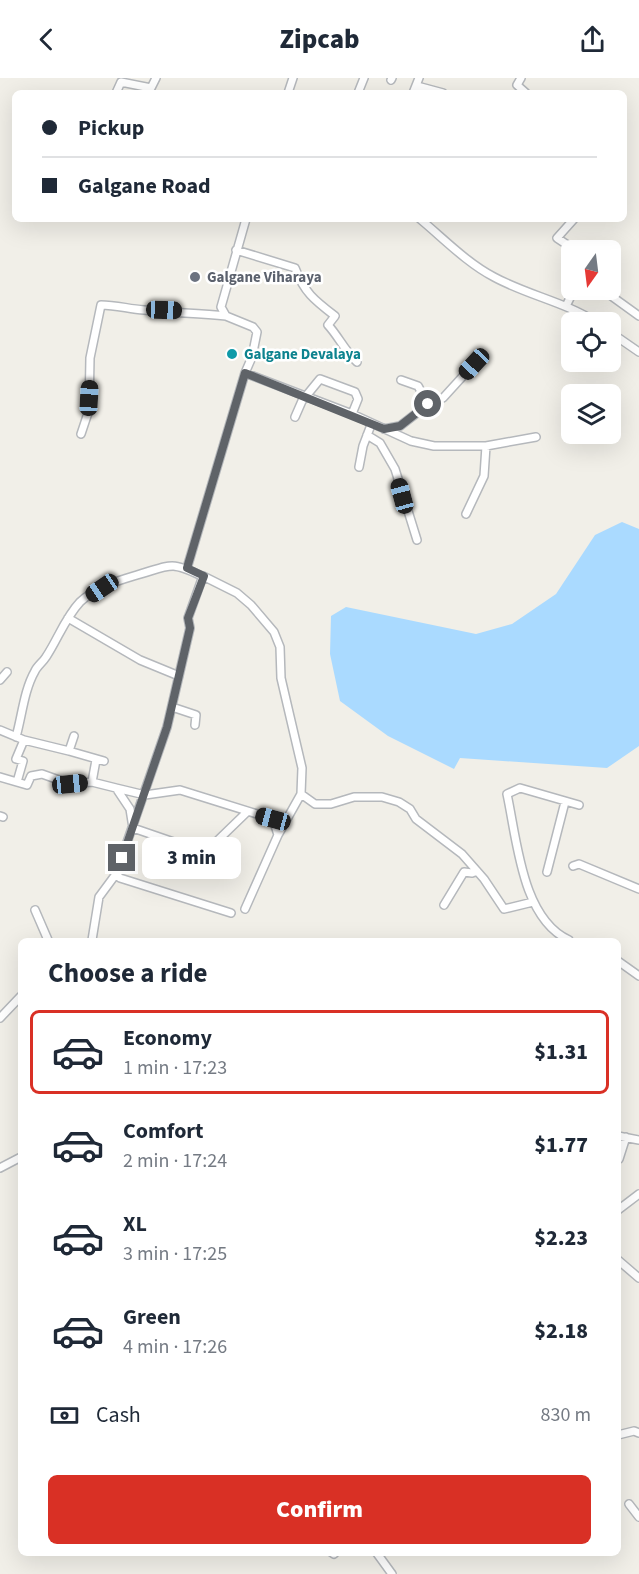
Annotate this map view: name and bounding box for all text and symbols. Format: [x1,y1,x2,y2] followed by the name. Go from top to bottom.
[279,20,360,59] text: Zipcab
[30,23,63,56] icon: back
[576,23,609,56] icon: share
[78,112,144,144] text: Pickup
[78,170,211,202] text: Galgane Road
[561,240,621,300] north arrow
[561,240,621,444] map controls
[207,267,322,288] place label: Galgane Viharaya
[188,270,202,284] marker: Galgane Viharaya
[146,300,182,320] car
[561,312,621,372] button: locate
[244,344,361,365] place label: Galgane Devalaya
[455,345,493,383] car
[225,347,239,361] marker: Galgane Devalaya
[79,380,99,416] car
[561,384,621,444] button: layers
[414,390,441,417] route start
[389,476,415,516] car
[82,570,122,606] car
[51,773,89,795] car
[253,806,293,832] car
[143,837,242,879] callout: 3 min
[108,844,135,871] route end
[167,844,216,872] text: 3 min
[48,954,208,993] text: Choose a ride
[123,1022,212,1054] text: Economy
[51,1025,105,1079] icon: car
[534,1036,588,1068] text: $1.31
[123,1054,227,1082] text: 1 min · 17:23
[123,1115,204,1147] text: Comfort
[51,1118,105,1172] icon: car
[534,1129,588,1161] text: $1.77
[123,1147,227,1175] text: 2 min · 17:24
[123,1208,147,1240] text: XL
[51,1211,105,1265] icon: car
[534,1222,588,1254] text: $2.23
[123,1240,227,1268] text: 3 min · 17:25
[123,1301,181,1333] text: Green
[51,1304,105,1358] icon: car
[534,1315,588,1347] text: $2.18
[123,1333,227,1361] text: 4 min · 17:26
[48,1399,81,1432] icon: cash
[96,1399,141,1431] text: Cash
[541,1401,591,1429] text: 830 m
[48,1475,591,1544] button: Confirm

